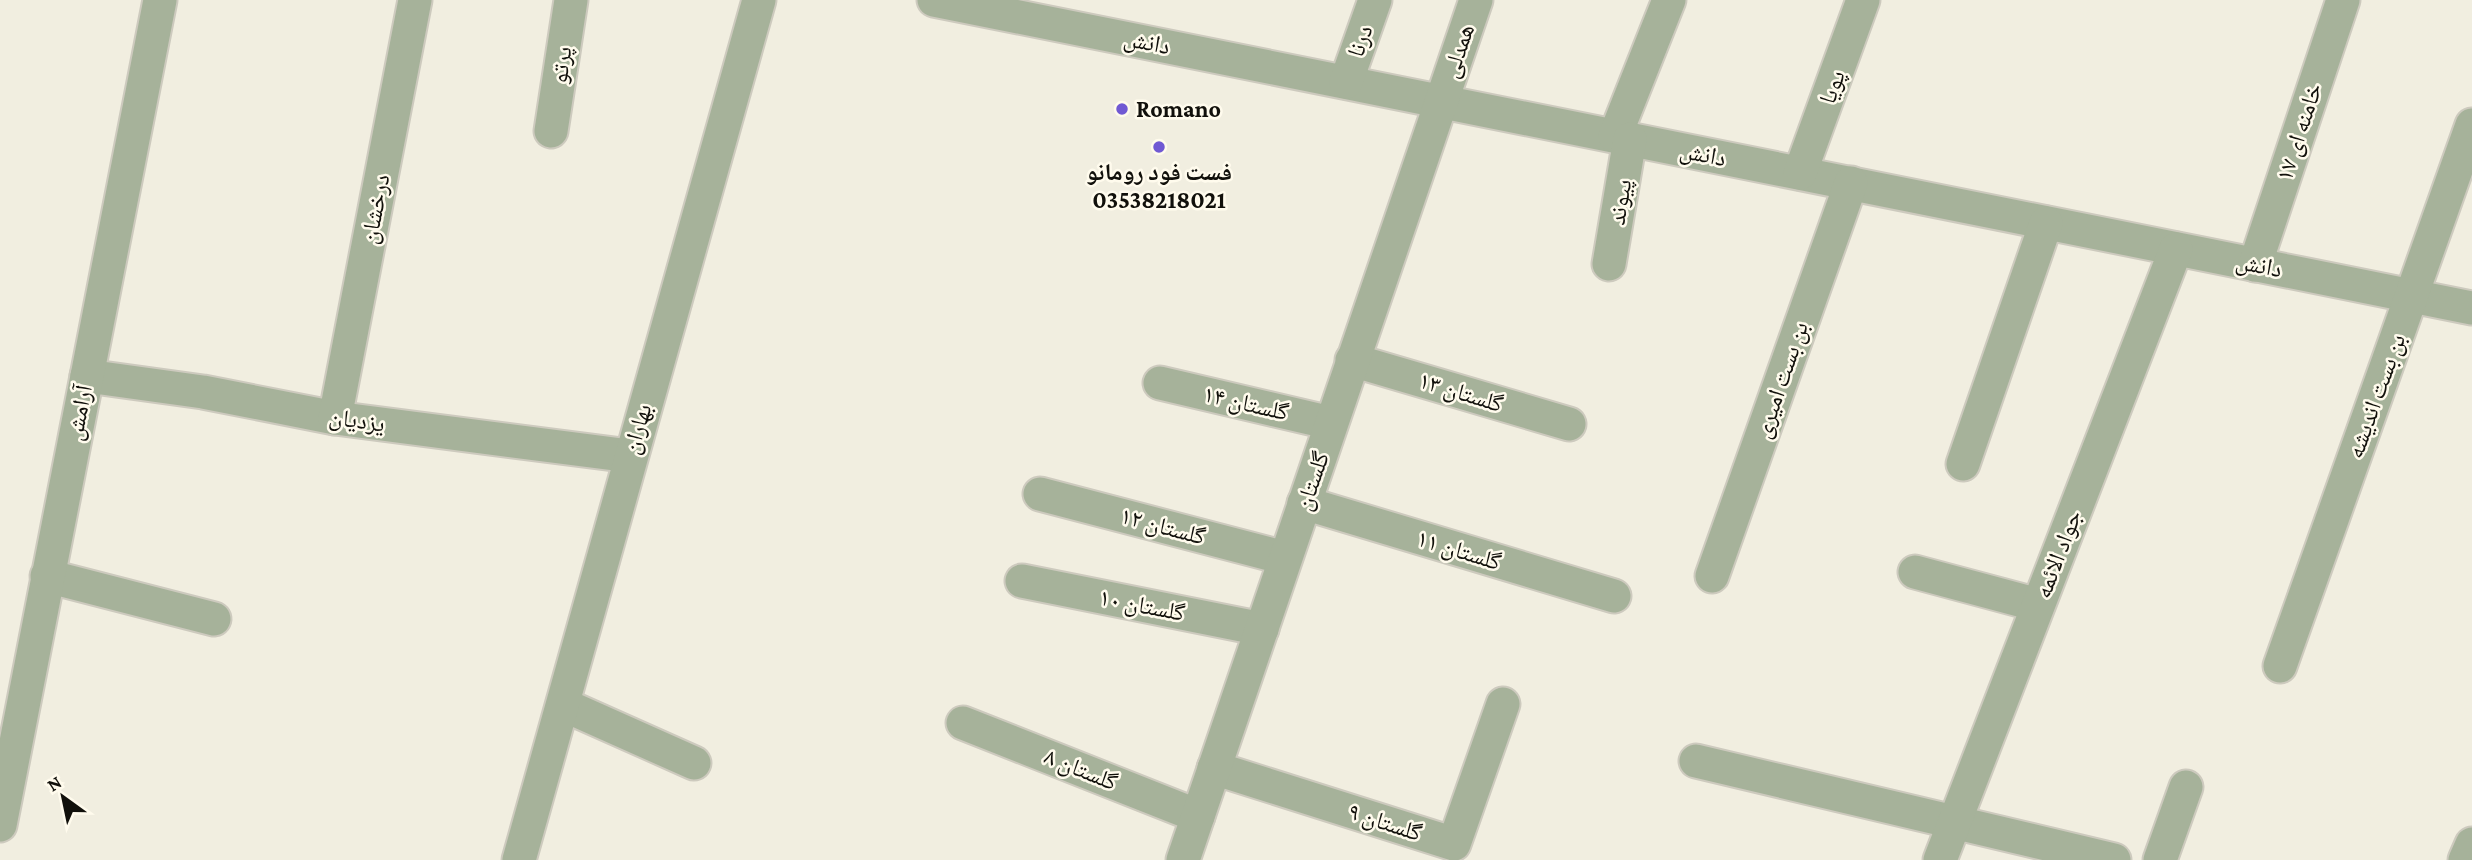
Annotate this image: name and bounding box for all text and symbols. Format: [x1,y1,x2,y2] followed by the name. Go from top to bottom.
[1436,20,1480,82] street label: همدلی
[1341,21,1378,60] street label: درنا
[1121,24,1173,60] street label: دانش
[545,45,578,85] street label: پرتو
[1813,66,1851,108] street label: پویا
[2270,80,2328,184] street label: خامنه ای ۱۷
[1136,95,1221,122] place label: Romano
[1114,101,1130,117] marker: Romano
[1677,136,1729,172] street label: دانش
[1151,139,1167,155] marker: فست فود رومانو 03538218021
[1086,158,1232,213] place label: فست فود رومانو 03538218021
[355,172,395,246] street label: درخشان
[1603,177,1638,227] street label: پیوند
[2233,247,2285,283] street label: دانش
[1748,318,1814,442] street label: بن بست امیری
[2341,330,2411,462] street label: بن بست اندیشه
[1416,366,1507,418] street label: گلستان ۱۳
[1201,380,1291,426] street label: گلستان ۱۴
[60,382,98,443] street label: آرامش
[617,401,657,457] street label: بهاران
[327,402,387,438] street label: یزدیان
[1289,448,1335,514] street label: گلستان
[1118,501,1208,551] street label: گلستان ۱۲
[2028,506,2087,602] street label: جواد الائمه
[1414,524,1505,576] street label: گلستان ۱۱
[1097,583,1187,627] street label: گلستان ۱۰
[1041,742,1121,796] street label: گلستان ۸
[28,762,98,832] north arrow
[43,771,65,795] text: N
[1345,797,1425,847] street label: گلستان ۹

